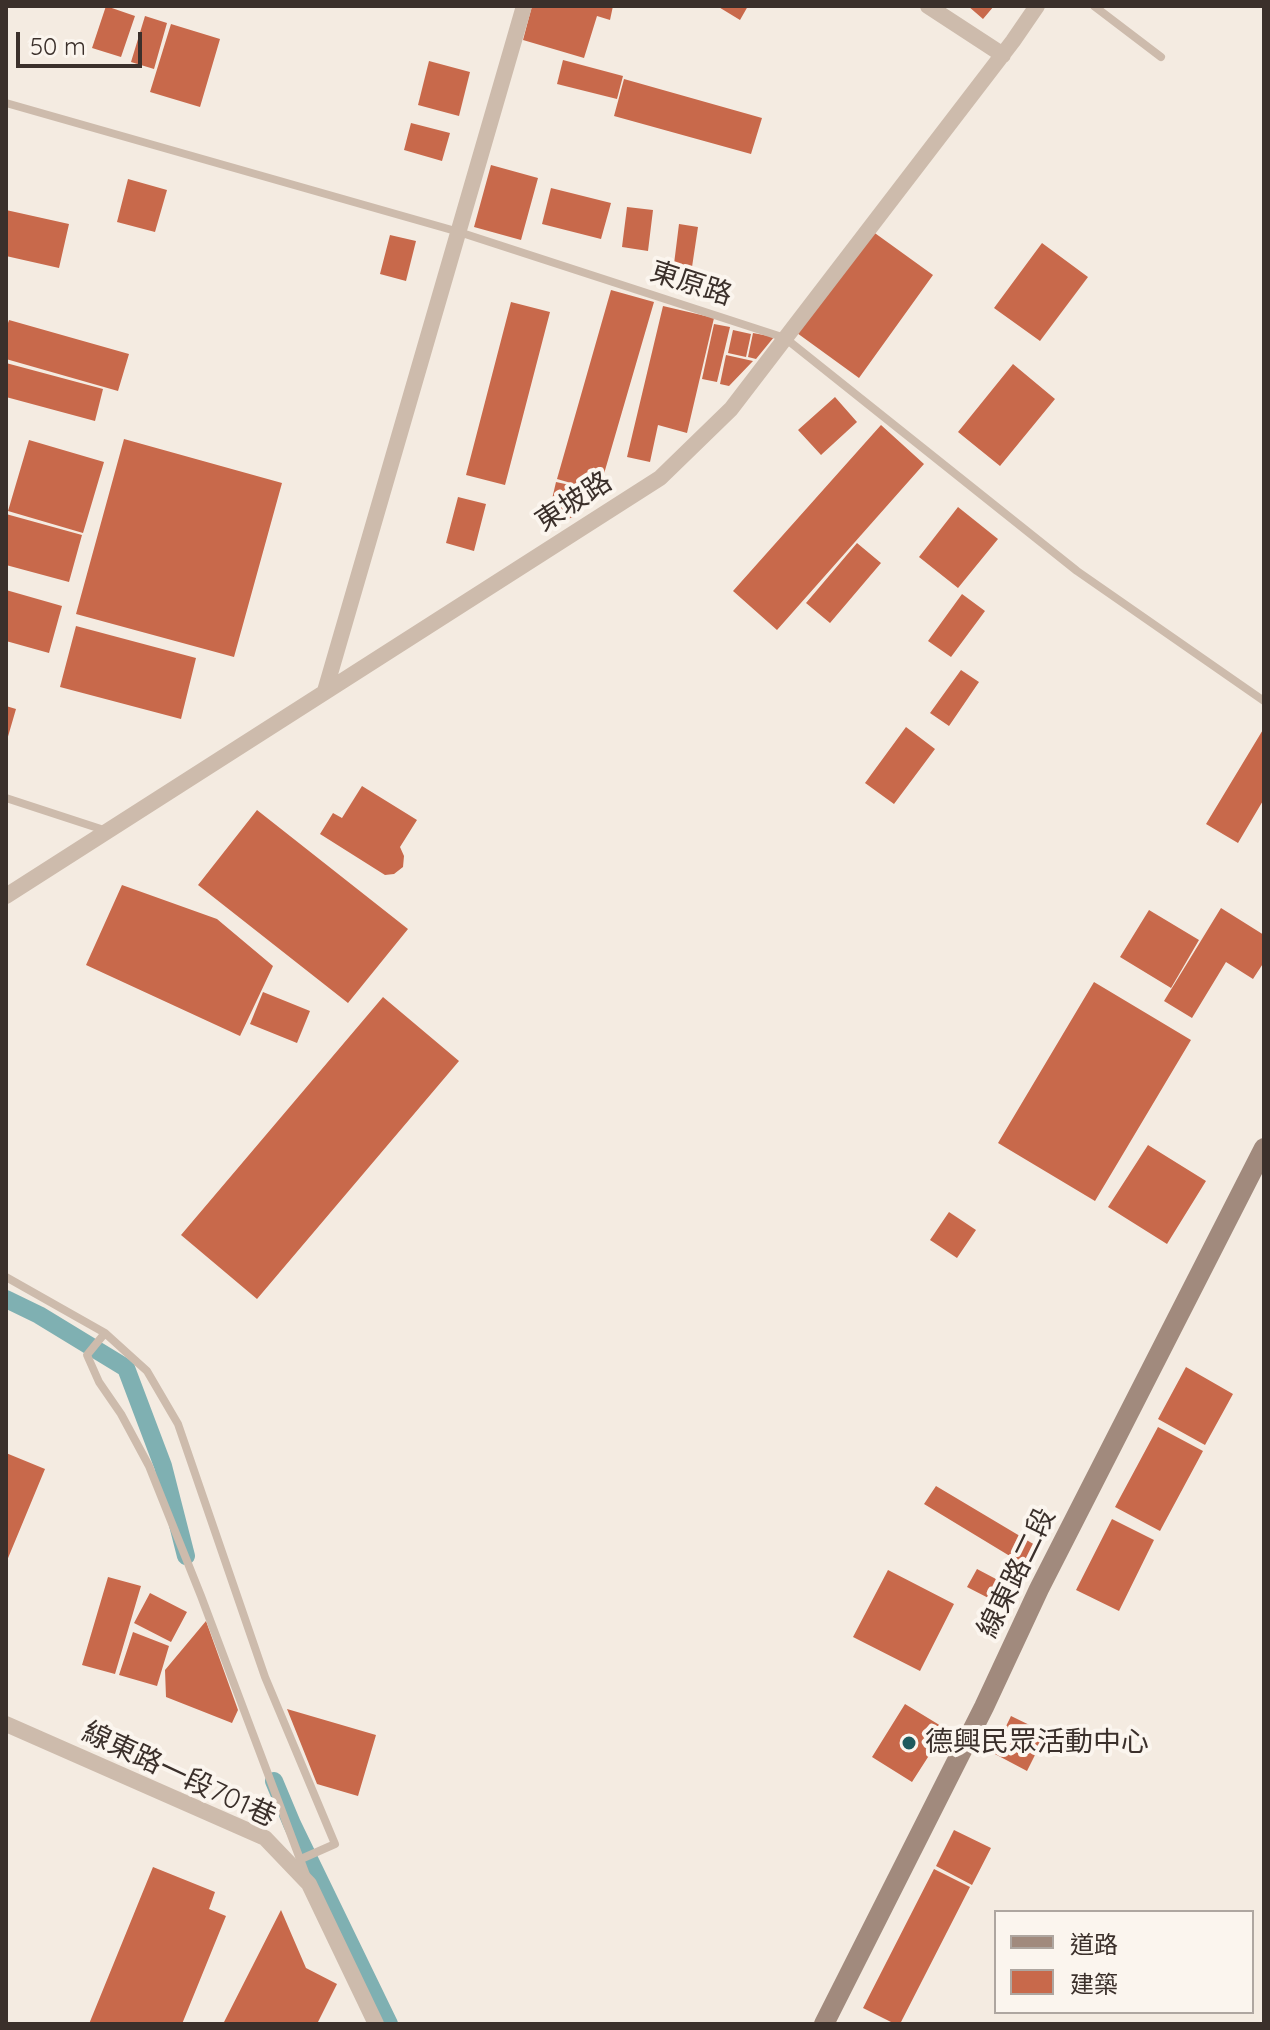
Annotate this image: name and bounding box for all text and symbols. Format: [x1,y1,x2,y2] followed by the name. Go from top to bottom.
[20,16,146,66] scale bar
[30,31,86,61] text: 50 m
[646,255,736,313] street label: 東原路
[530,465,618,539] street label: 東坡路
[971,1503,1063,1643] street label: 線東路二段
[77,1716,281,1834] street label: 線東路一段701巷
[925,1726,1149,1760] place label: 德興民眾活動中心
[900,1734,918,1752] marker: 德興民眾活動中心
[994,1910,1254,2014] legend
[1070,1929,1118,1959] text: 道路
[1070,1969,1118,1999] text: 建築

